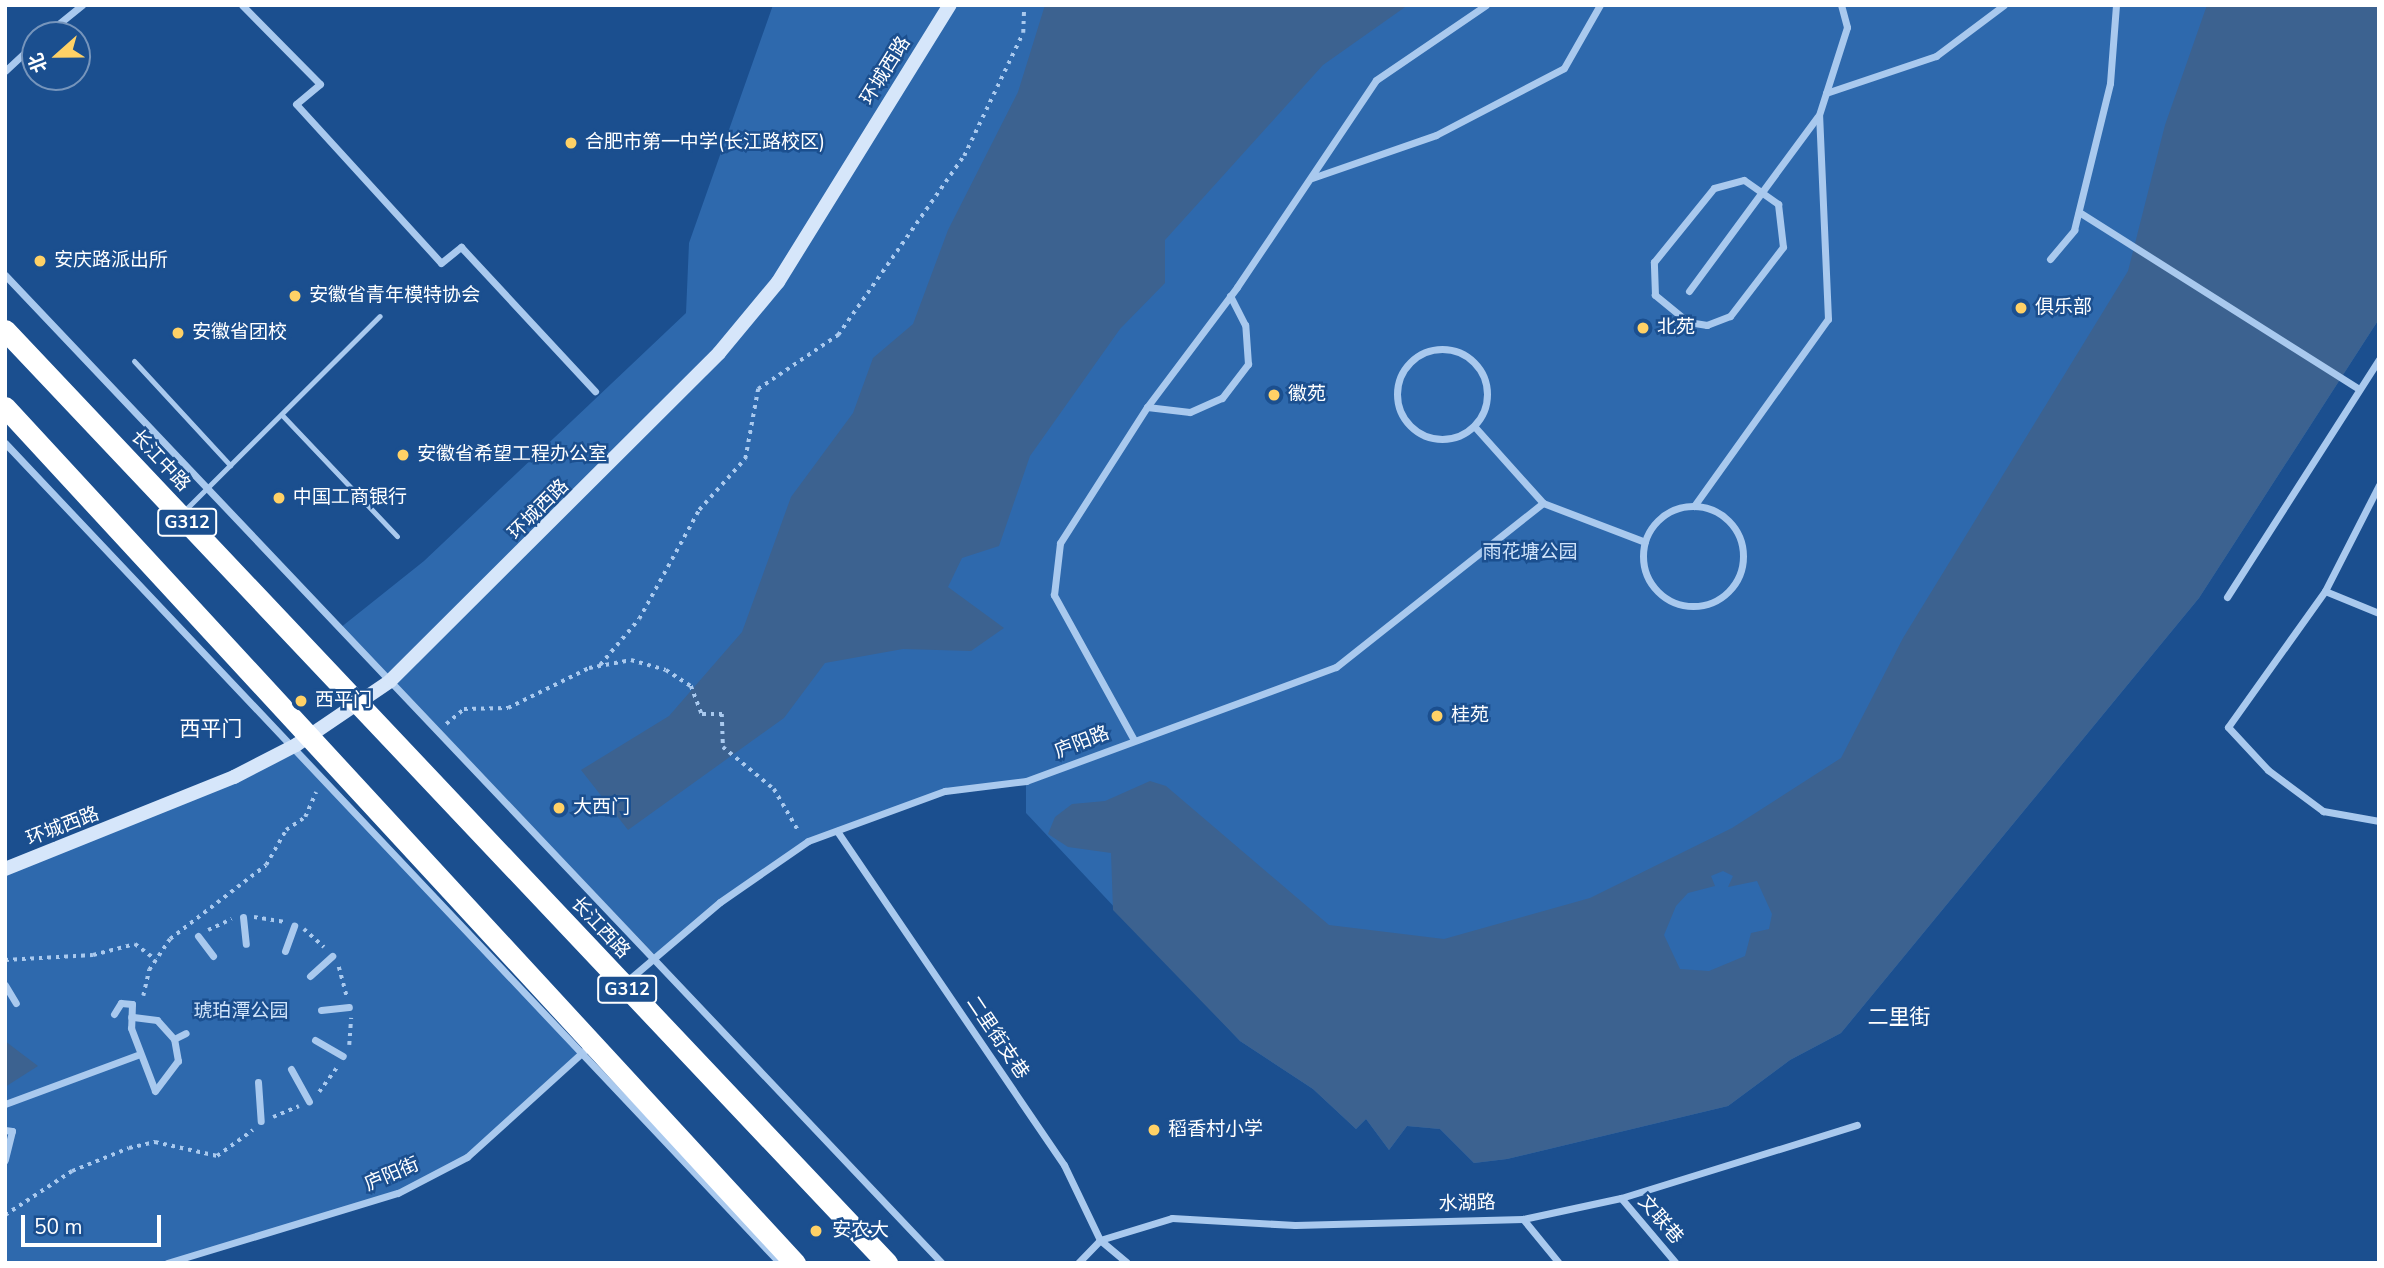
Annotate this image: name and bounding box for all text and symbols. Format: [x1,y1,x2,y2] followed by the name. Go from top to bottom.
[21,21,91,91] north arrow
[856,33,916,109] street label: 环城西路
[23,49,54,76] text: 北
[585,132,825,154] place label: 合肥市第一中学(长江路校区)
[563,135,579,151] marker: 合肥市第一中学(长江路校区)
[54,250,168,272] place label: 安庆路派出所
[32,253,48,269] marker: 安庆路派出所
[309,285,480,307] place label: 安徽省青年模特协会
[287,288,303,304] marker: 安徽省青年模特协会
[2035,297,2092,319] place label: 俱乐部
[2013,300,2029,316] marker: 俱乐部
[1657,317,1695,339] place label: 北苑
[1635,320,1651,336] marker: 北苑
[192,322,287,344] place label: 安徽省团校
[170,325,186,341] marker: 安徽省团校
[1288,384,1326,406] place label: 徽苑
[1266,387,1282,403] marker: 徽苑
[126,425,194,497] street label: 长江中路
[417,444,607,466] place label: 安徽省希望工程办公室
[395,447,411,463] marker: 安徽省希望工程办公室
[504,475,574,545] street label: 环城西路
[293,487,407,509] place label: 中国工商银行
[271,490,287,506] marker: 中国工商银行
[156,508,218,536] road number: G312
[1483,542,1577,564] park label: 雨花塘公园
[315,690,372,712] place label: 西平门
[293,693,309,709] marker: 西平门
[1451,705,1489,727] place label: 桂苑
[1429,708,1445,724] marker: 桂苑
[180,716,242,742] district label: 西平门
[1051,722,1113,764] street label: 庐阳路
[573,797,630,819] place label: 大西门
[551,800,567,816] marker: 大西门
[23,803,103,851] street label: 环城西路
[566,892,634,964] street label: 长江西路
[596,974,658,1004] road number: G312
[961,992,1033,1084] street label: 二里街支巷
[194,1001,288,1023] park label: 琥珀潭公园
[1868,1004,1930,1030] district label: 二里街
[1168,1119,1263,1141] place label: 稻香村小学
[1146,1122,1162,1138] marker: 稻香村小学
[361,1153,423,1197] street label: 庐阳街
[1633,1191,1687,1249] street label: 文联巷
[1438,1192,1496,1216] street label: 水湖路
[24,1202,164,1246] scale bar
[34,1213,83,1241] text: 50 m
[832,1220,889,1242] place label: 安农大
[806,1221,826,1241] marker: 安农大

